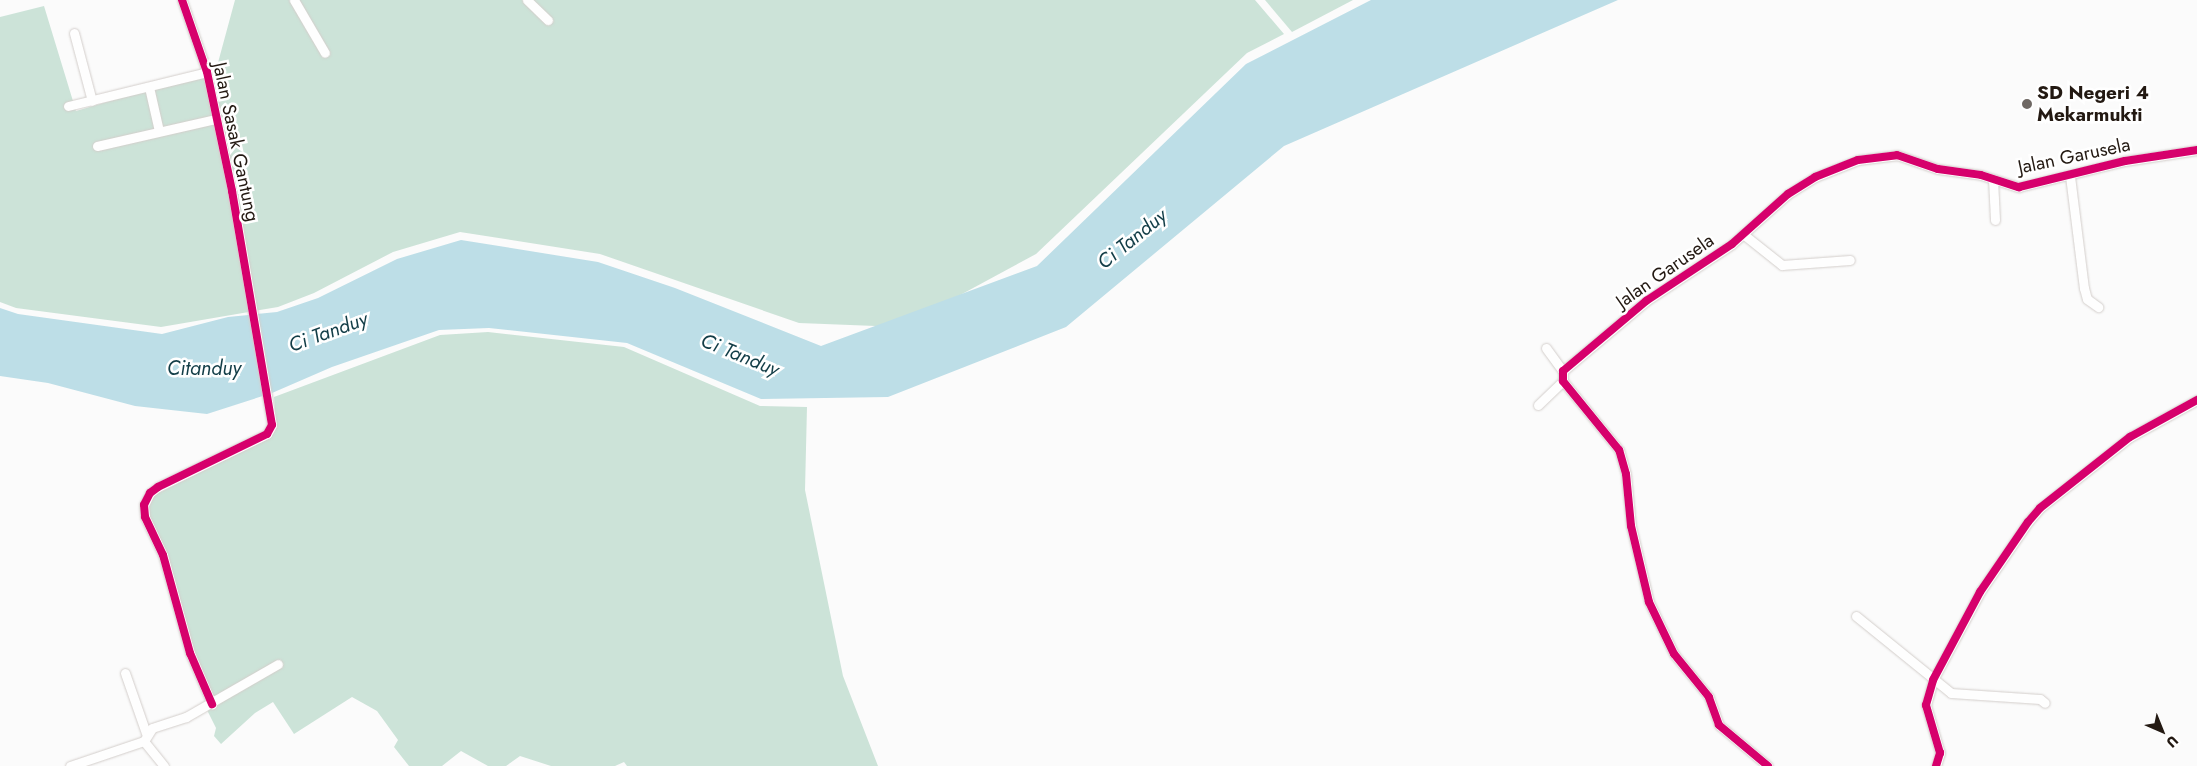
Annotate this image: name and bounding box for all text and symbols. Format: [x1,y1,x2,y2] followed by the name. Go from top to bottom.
[208,60,264,224] street label: Jalan Sasak Gantung
[2037,82,2149,126] place label: SD Negeri 4 Mekarmukti
[2021,98,2033,110] marker: SD Negeri 4 Mekarmukti
[2016,133,2132,179] street label: Jalan Garusela
[1092,204,1172,274] water label: Ci Tanduy
[1612,229,1718,313] street label: Jalan Garusela
[285,307,371,357] water label: Ci Tanduy
[697,328,783,382] water label: Ci Tanduy
[167,356,241,380] water label: Citanduy
[2137,706,2187,756] north arrow
[2162,731,2183,752] text: U

